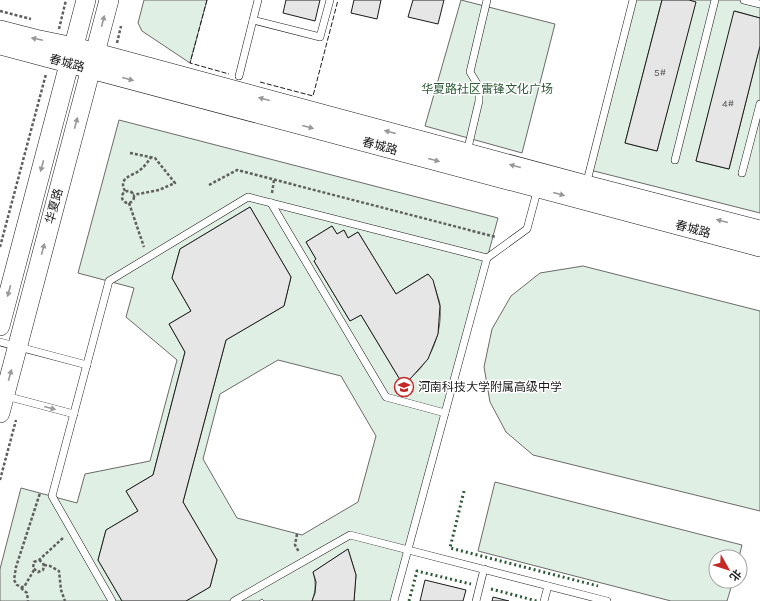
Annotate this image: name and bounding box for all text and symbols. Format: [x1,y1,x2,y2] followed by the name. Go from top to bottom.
[101,15,107,27] one-way arrow
[31,36,43,42] one-way arrow
[48,52,86,74] street label: 春城路
[654,67,666,79] house number: 5#
[122,76,134,82] one-way arrow
[421,82,553,96] park label: 华夏路社区雷锋文化广场
[258,95,270,101] one-way arrow
[722,98,734,110] house number: 4#
[73,117,79,129] one-way arrow
[302,124,314,130] one-way arrow
[384,129,396,135] one-way arrow
[361,135,399,157] street label: 春城路
[428,157,440,163] one-way arrow
[39,160,45,172] one-way arrow
[509,163,521,169] one-way arrow
[43,187,65,225] street label: 华夏路
[553,191,565,197] one-way arrow
[716,217,728,223] one-way arrow
[674,218,712,240] street label: 春城路
[40,243,46,255] one-way arrow
[6,286,12,298] one-way arrow
[7,369,13,381] one-way arrow
[393,376,415,398] school or university icon: 河南科技大学附属高级中学
[418,380,562,394] place label: 河南科技大学附属高级中学
[45,405,57,411] one-way arrow
[708,549,748,589] north arrow
[727,567,744,583] text: 北

